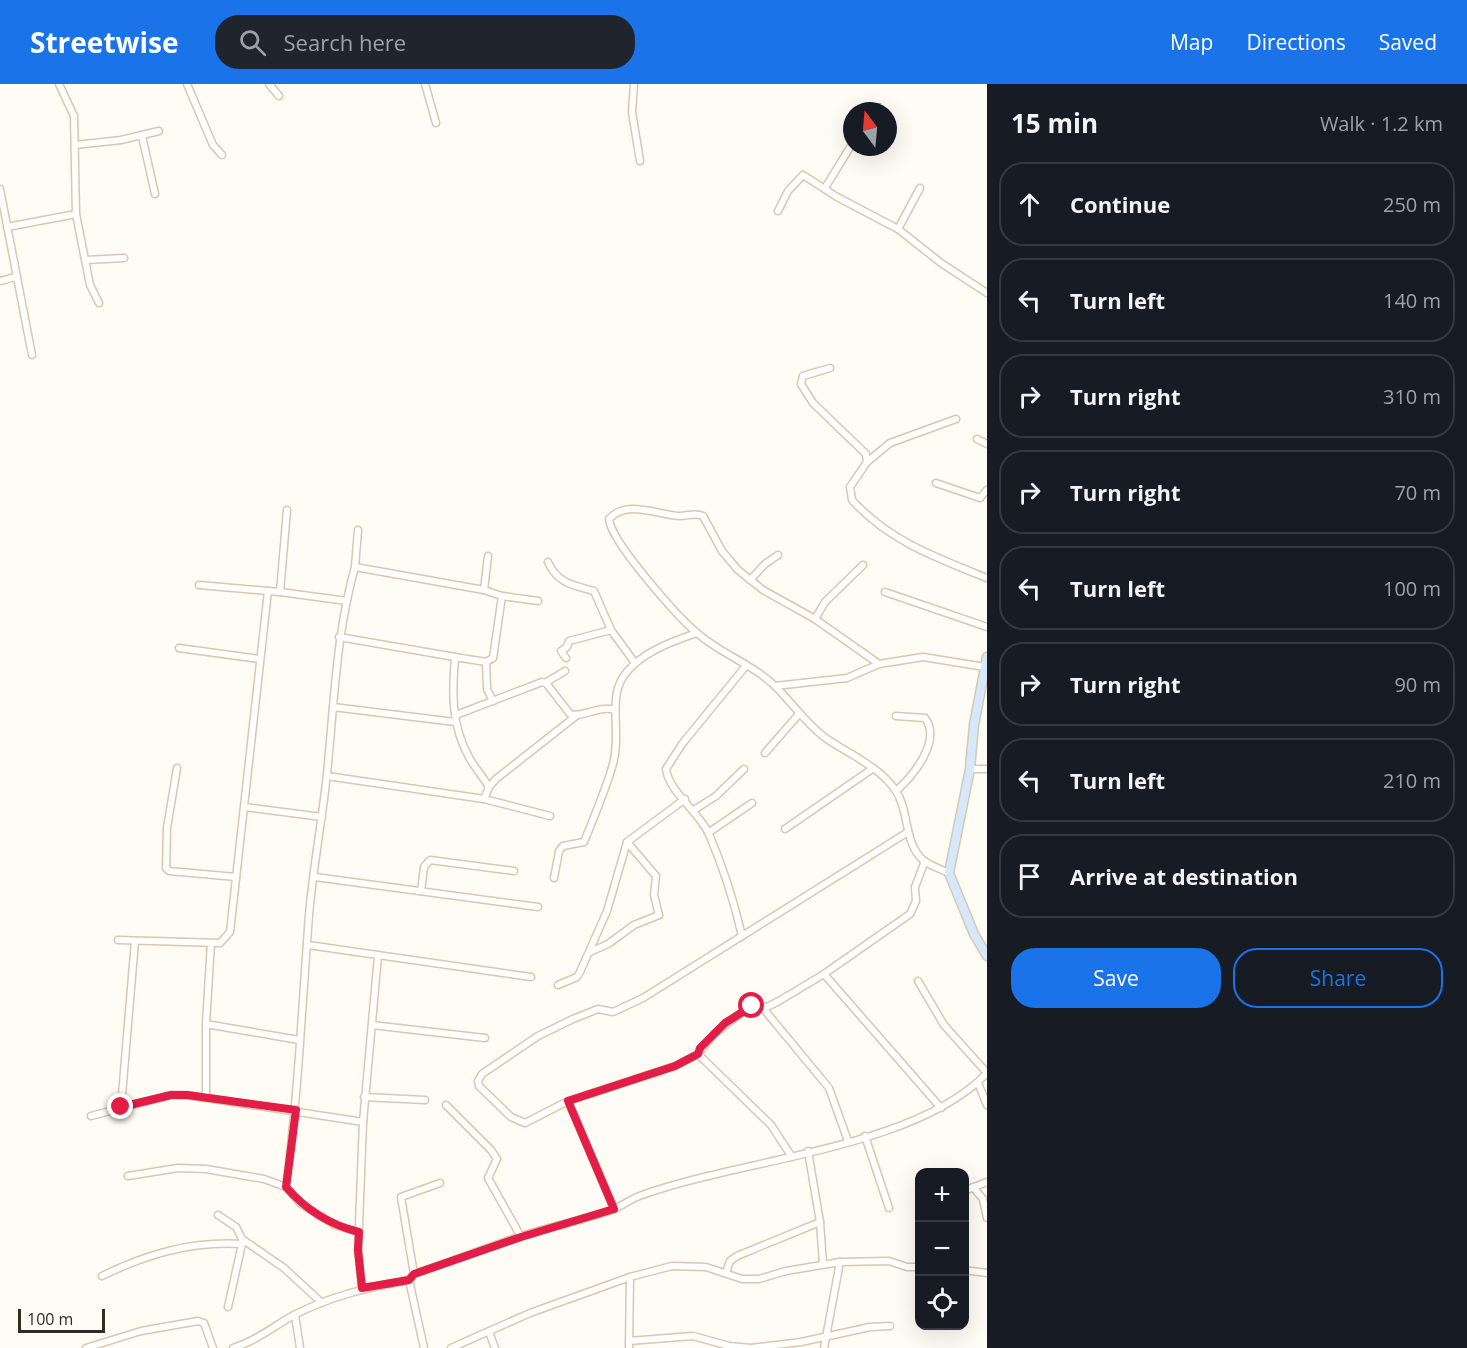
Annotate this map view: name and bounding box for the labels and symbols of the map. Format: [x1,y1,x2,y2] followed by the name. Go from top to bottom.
[843,102,897,156] north arrow
[738,992,764,1018] route start
[107,1093,133,1119] route end
[18,1306,105,1334] scale bar

